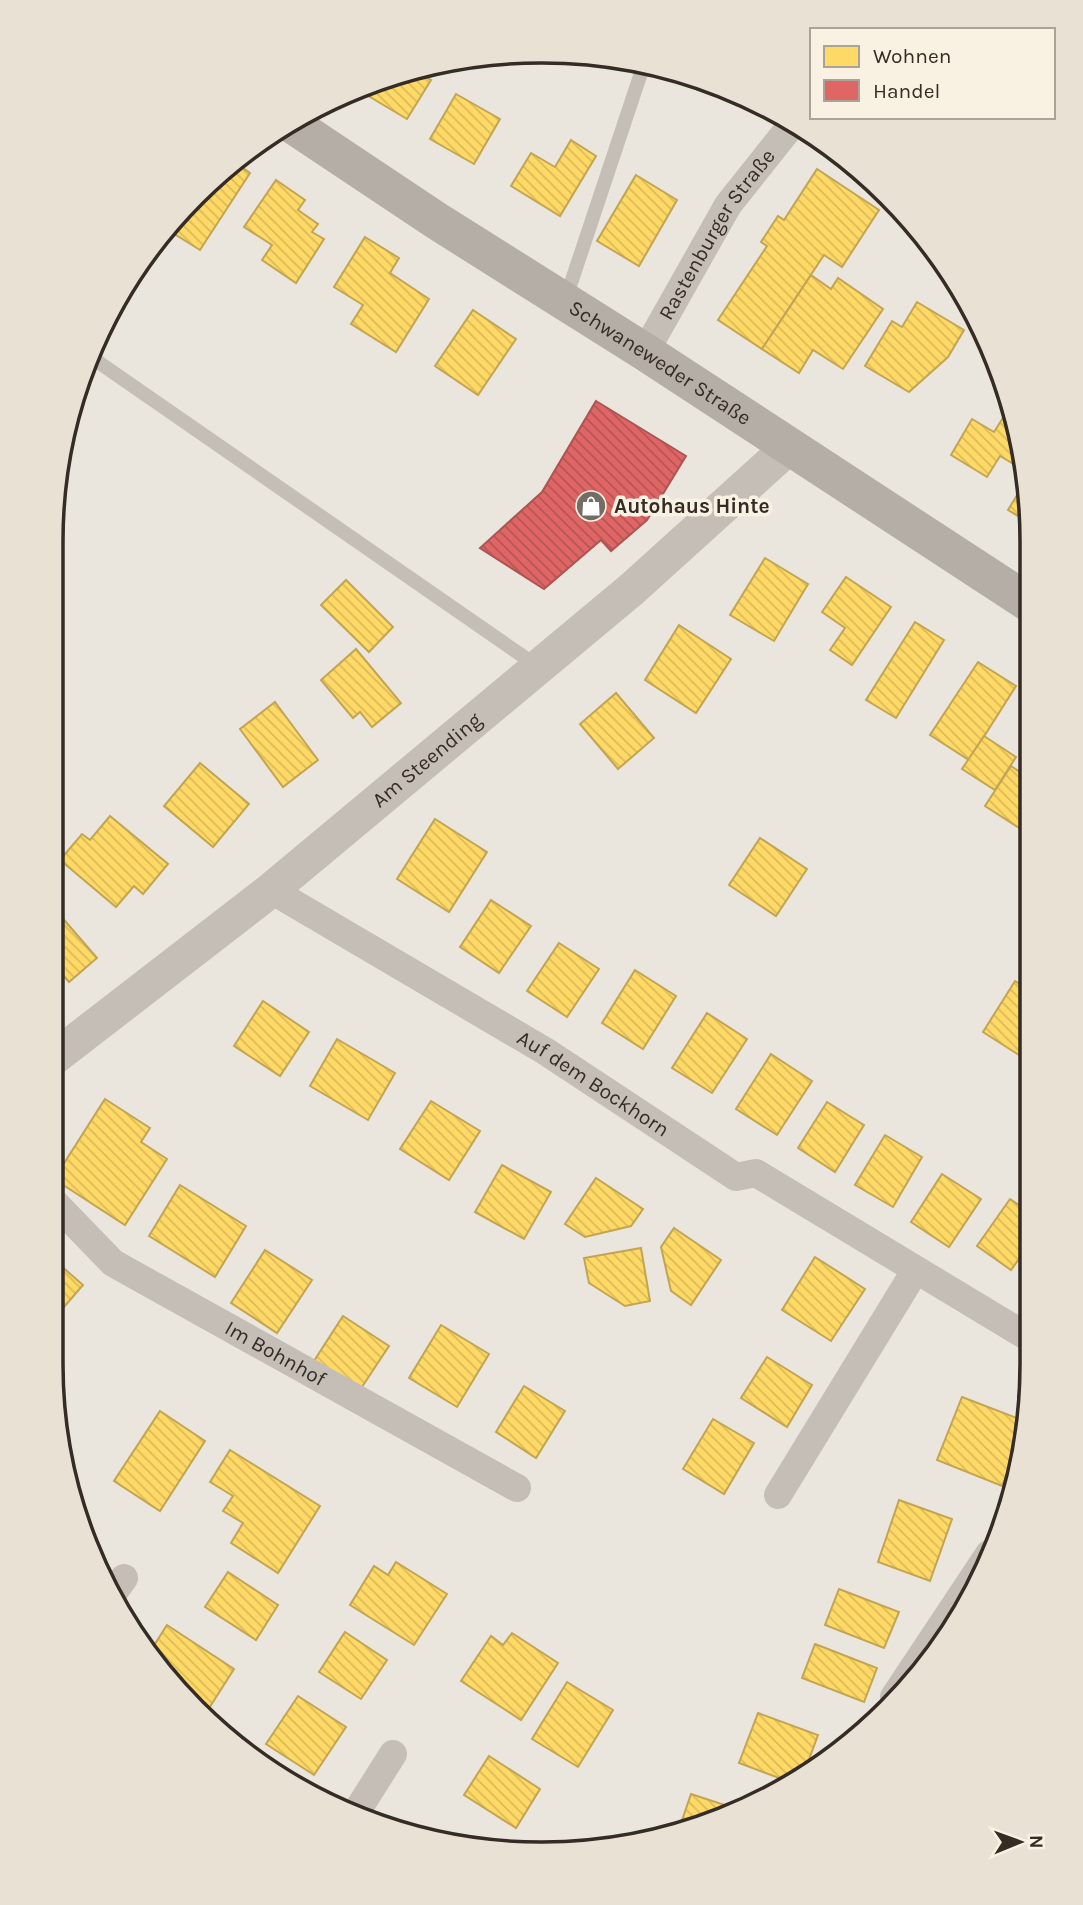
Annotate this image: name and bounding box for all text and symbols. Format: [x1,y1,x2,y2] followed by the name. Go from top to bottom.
[810,28,1055,119] legend
[873,44,951,68] text: Wohnen
[873,79,940,103] text: Handel
[654,144,780,324] street label: Rastenburger Straße
[565,295,756,430] street label: Schwaneweder Straße
[574,489,608,523] shop icon: Autohaus Hinte
[614,494,770,518] place label: Autohaus Hinte
[367,708,486,812] street label: Am Steending
[513,1025,674,1142] street label: Auf dem Bockhorn
[221,1316,331,1392] street label: Im Bohnhof
[985,1807,1055,1877] north arrow
[1025,1835,1047,1849] text: N

